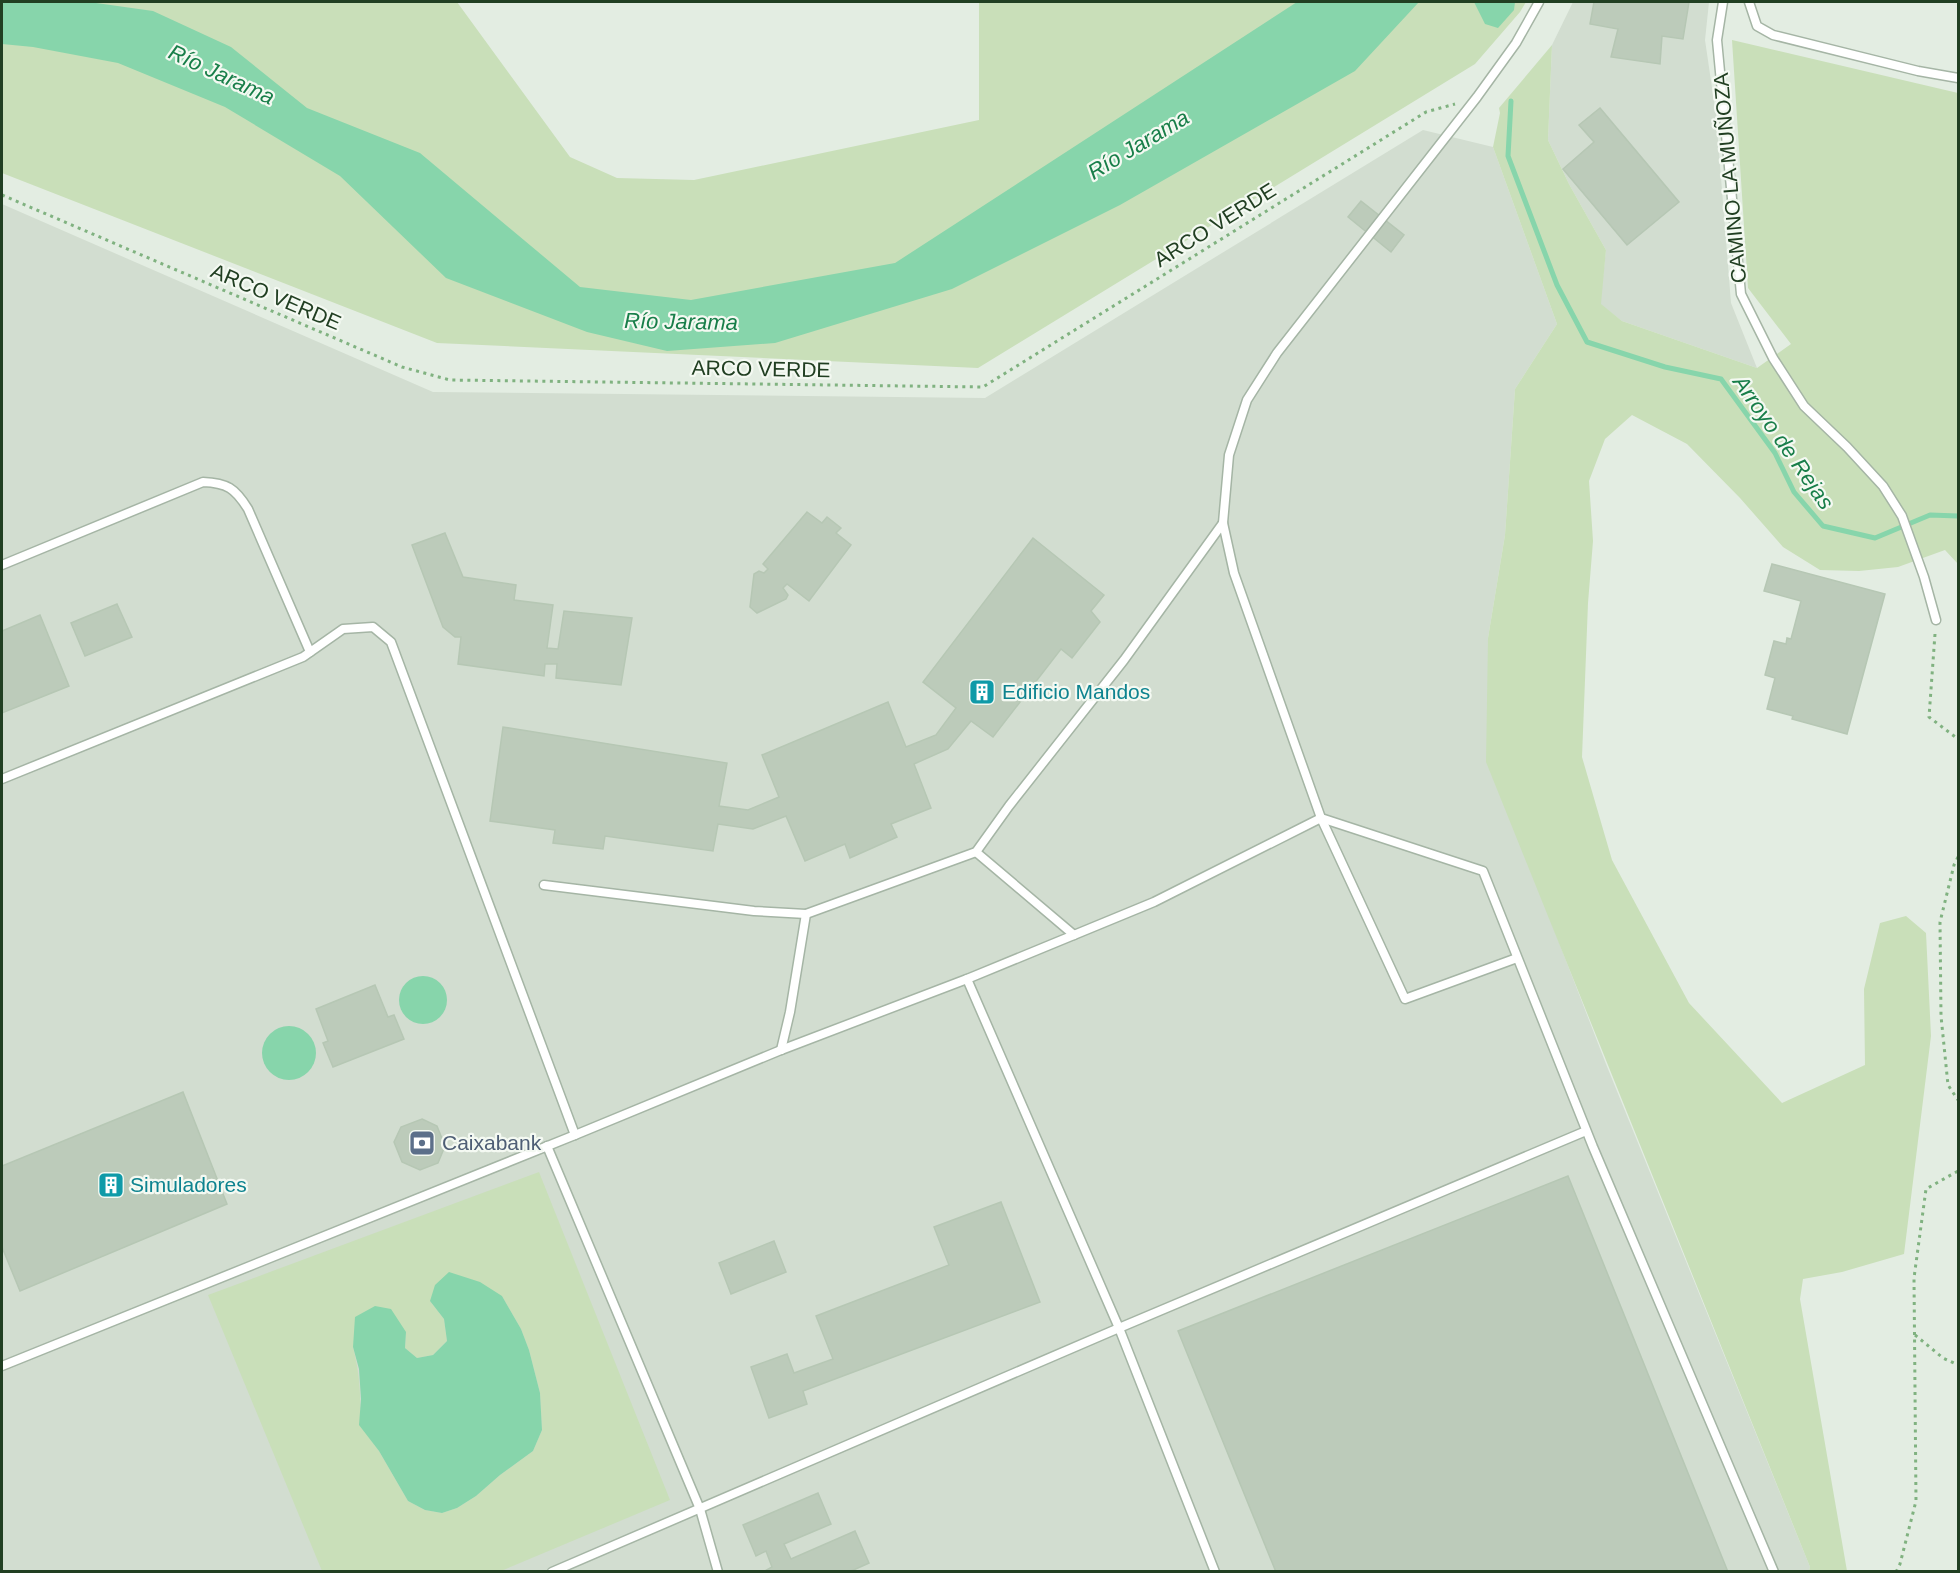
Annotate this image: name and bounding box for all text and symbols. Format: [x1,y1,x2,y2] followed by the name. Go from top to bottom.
[165,39,279,110] water label: Río Jarama
[1709,72,1750,284] street label: CAMINO LA MUÑOZA
[1083,104,1193,184] water label: Río Jarama
[1150,178,1280,271] street label: ARCO VERDE
[208,259,345,334] street label: ARCO VERDE
[624,308,738,335] water label: Río Jarama
[691,356,831,381] street label: ARCO VERDE
[1727,369,1839,514] water label: Arroyo de Rejas
[967,677,997,707] building icon: Edificio Mandos
[1002,680,1150,703] place label: Edificio Mandos
[407,1128,437,1158] bank icon: Caixabank
[442,1131,542,1154] place label: Caixabank
[96,1170,126,1200] building icon: Simuladores
[130,1173,247,1196] place label: Simuladores

